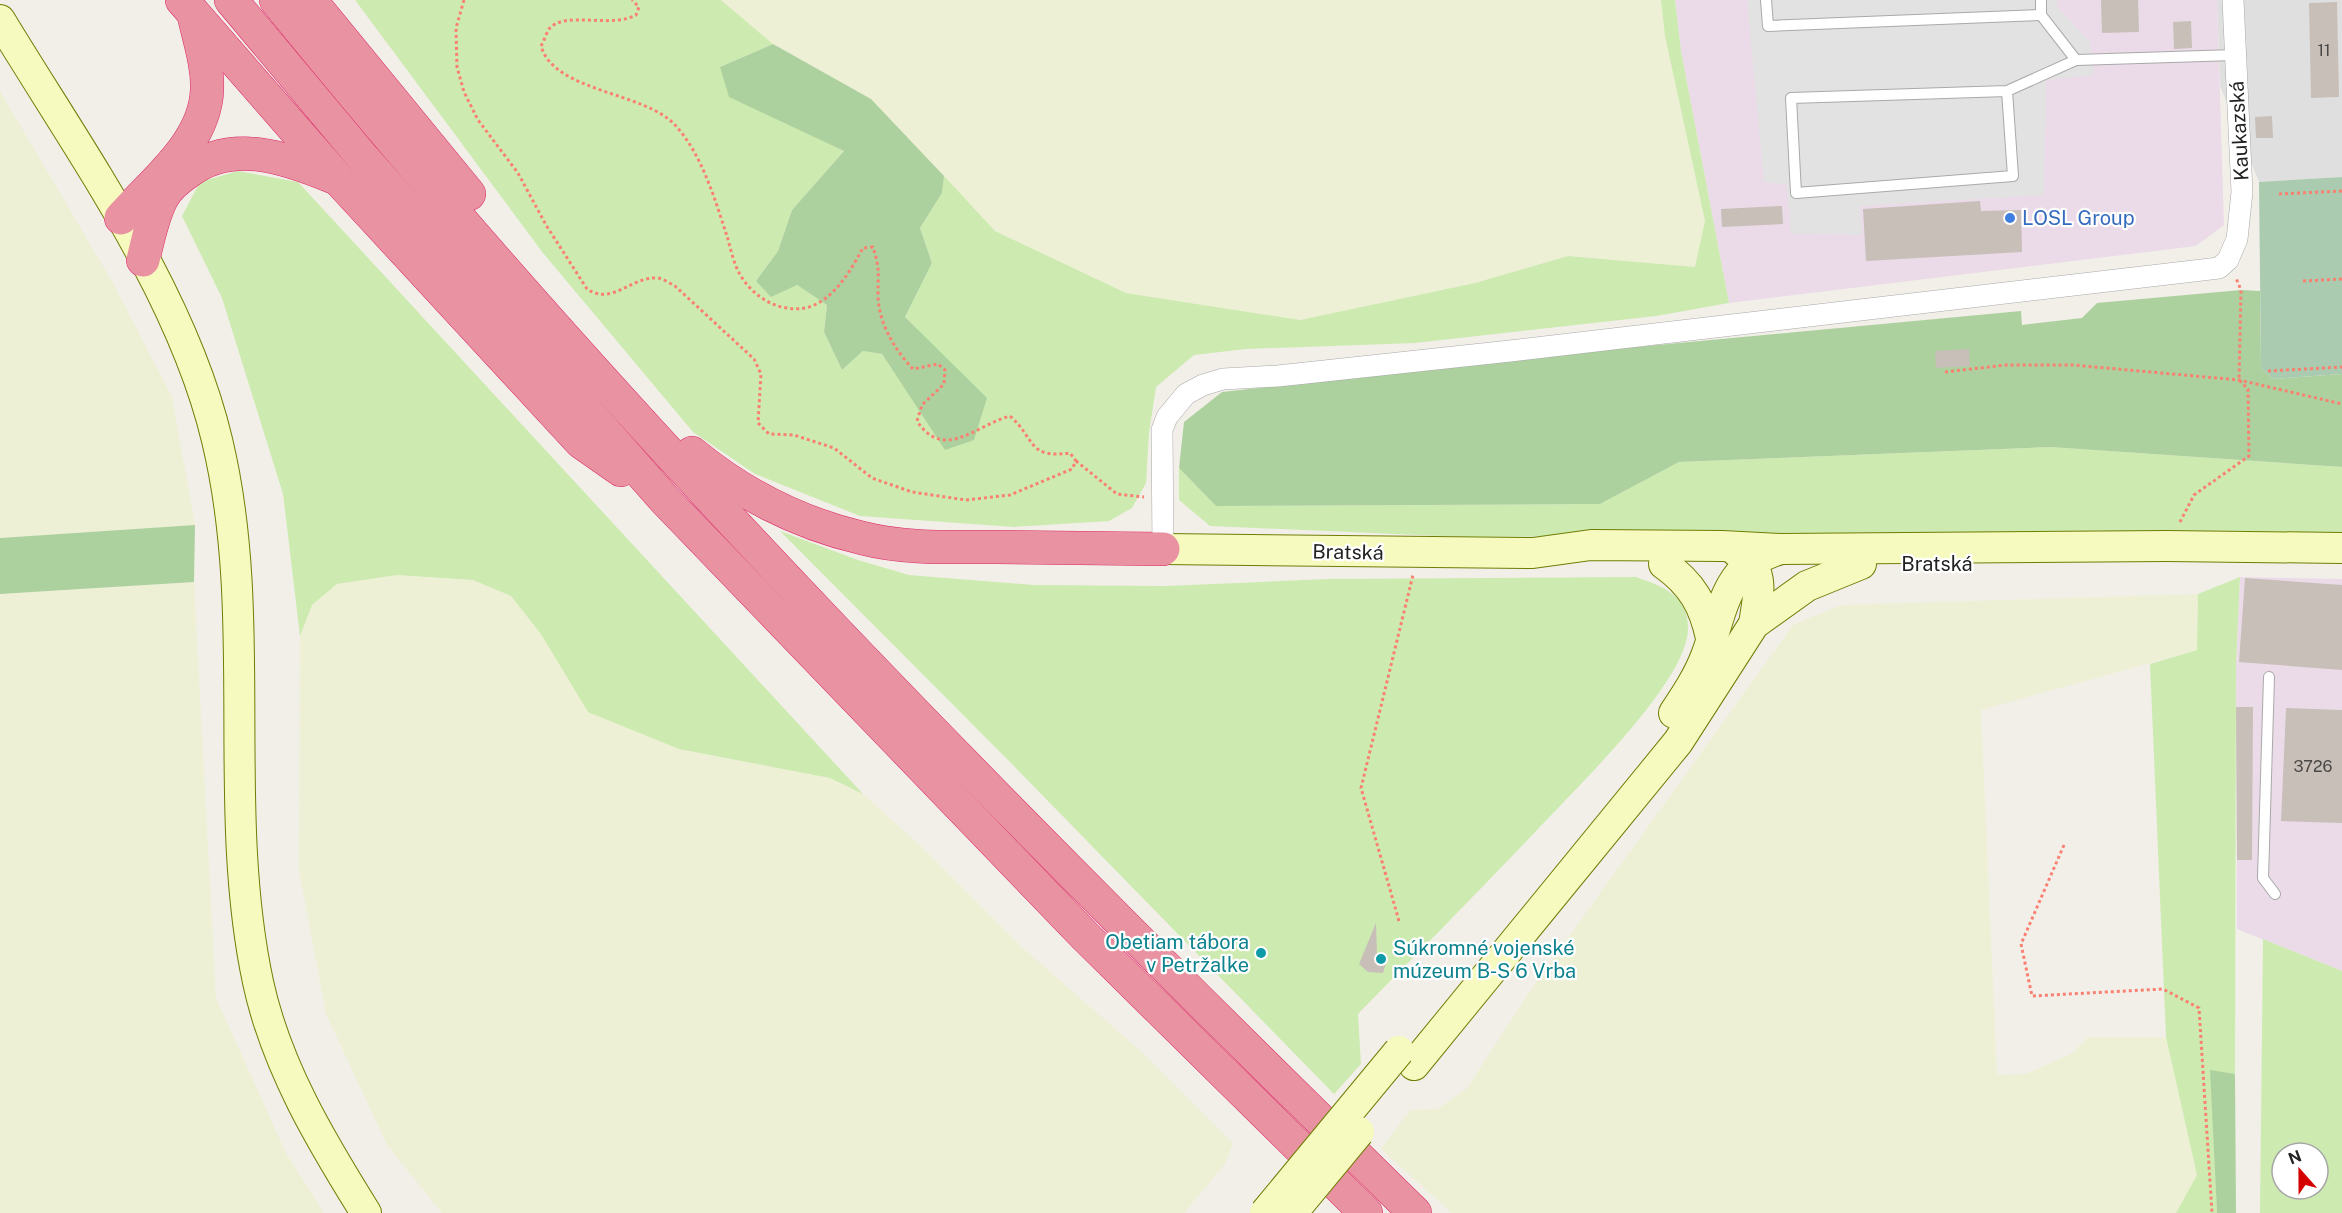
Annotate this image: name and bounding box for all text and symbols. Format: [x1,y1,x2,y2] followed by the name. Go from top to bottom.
[2317,41,2331,60] house number: 11
[2224,80,2254,182] street label: Kaukazská
[2022,206,2135,230] place label: LOSL Group
[2003,211,2017,225] marker: LOSL Group
[1312,539,1384,565] street label: Bratská
[1901,552,1973,576] street label: Bratská
[2294,757,2333,776] house number: 3726
[1105,930,1249,977] place label: Obetiam tábora v Petržalke
[1393,936,1576,983] place label: Súkromné vojenské múzeum B-S 6 Vrba
[1254,946,1268,960] marker: Obetiam tábora v Petržalke
[1374,952,1388,966] marker: Súkromné vojenské múzeum B-S 6 Vrba
[2270,1141,2330,1201] north arrow
[2286,1146,2304,1169] text: N

